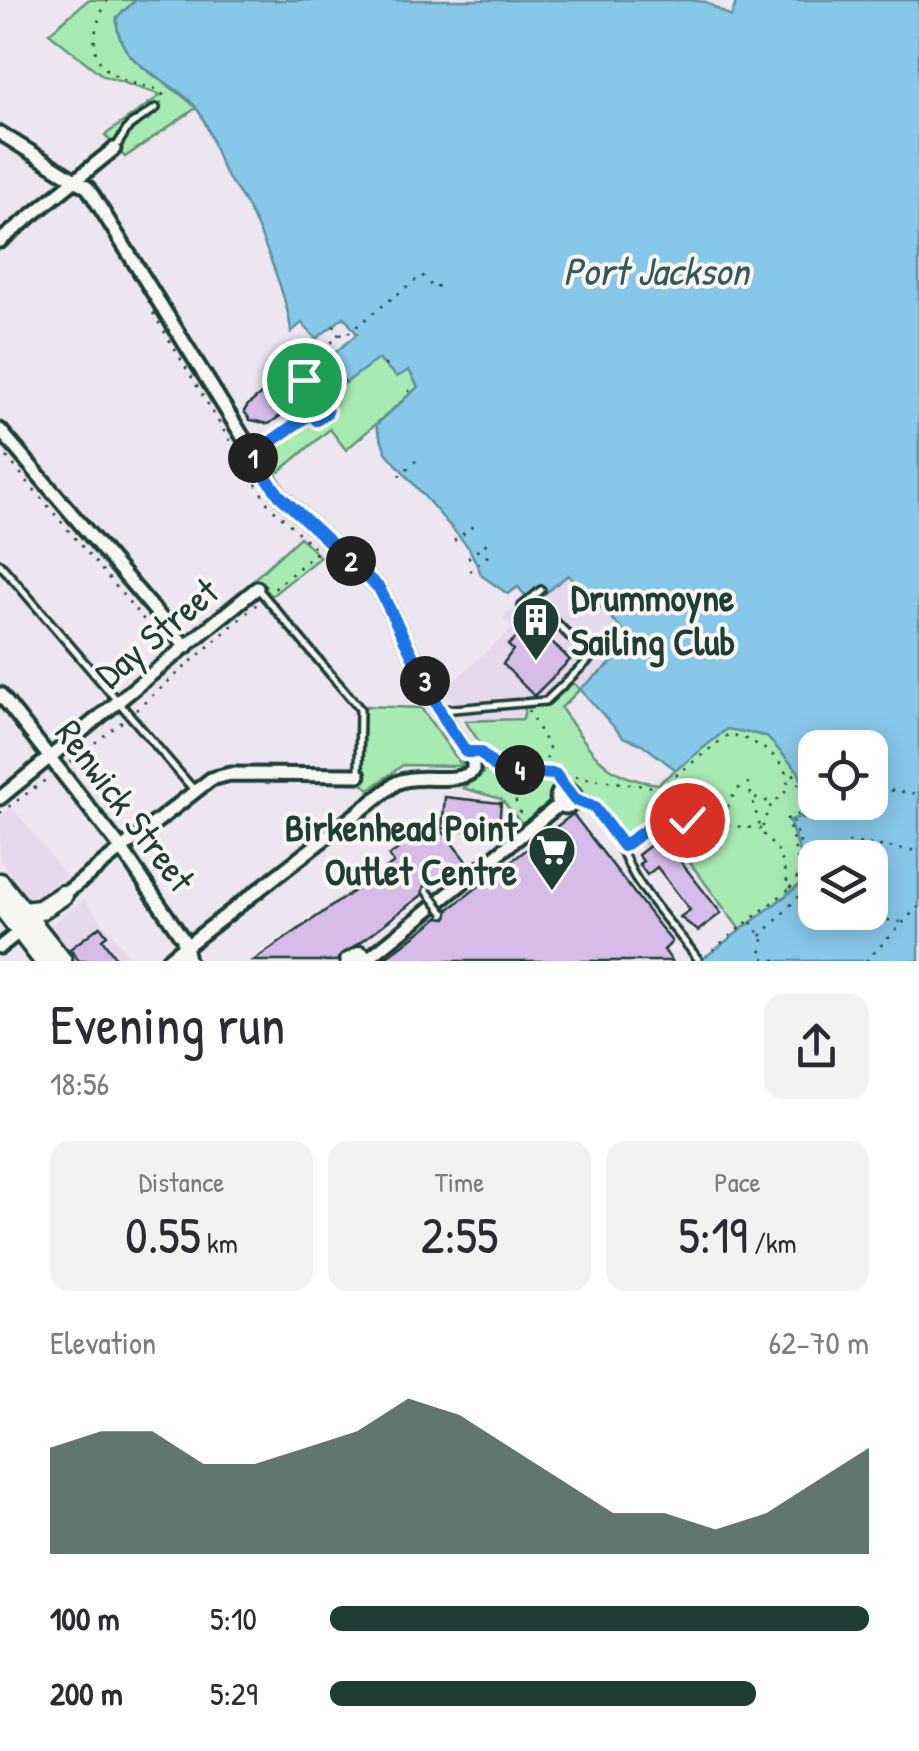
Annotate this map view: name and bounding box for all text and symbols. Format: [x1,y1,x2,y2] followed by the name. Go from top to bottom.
[563,243,752,297] water label: Port Jackson
[262,338,347,423] pin
[277,353,332,408] icon: arrive
[228,433,278,483] pin: 1
[248,439,258,477] text: 1
[326,536,376,586] pin: 2
[344,542,358,580] text: 2
[84,565,230,699] street label: Day Street
[571,571,735,668] place label: Drummoyne Sailing Club
[510,594,562,662] building icon: Drummoyne Sailing Club
[400,656,450,706] pin: 3
[419,662,431,700] text: 3
[44,709,208,903] street label: Renwick Street
[798,730,888,930] map controls
[798,730,888,820] button: locate
[495,745,545,795] pin: 4
[515,751,525,789] text: 4
[645,778,730,863] pin
[660,793,715,848] icon: check
[285,801,519,897] place label: Birkenhead Point Outlet Centre
[526,824,578,892] supermarket icon: Birkenhead Point Outlet Centre
[798,840,888,930] button: layers
[50,987,285,1061] text: Evening run
[764,994,869,1099] button: share
[50,1062,109,1105] text: 18:56
[139,1163,224,1201] text: Distance
[435,1163,484,1201] text: Time
[714,1163,761,1201] text: Pace
[125,1201,201,1269] text: 0.55
[421,1201,498,1269] text: 2:55
[678,1201,748,1269] text: 5:19
[201,1224,238,1262] text: km
[748,1224,797,1262] text: /km
[50,1321,156,1364] text: Elevation
[769,1321,869,1364] text: 62–70 m
[50,1597,119,1640] text: 100 m
[210,1597,257,1640] text: 5:10
[50,1672,123,1715] text: 200 m
[210,1672,258,1715] text: 5:29

